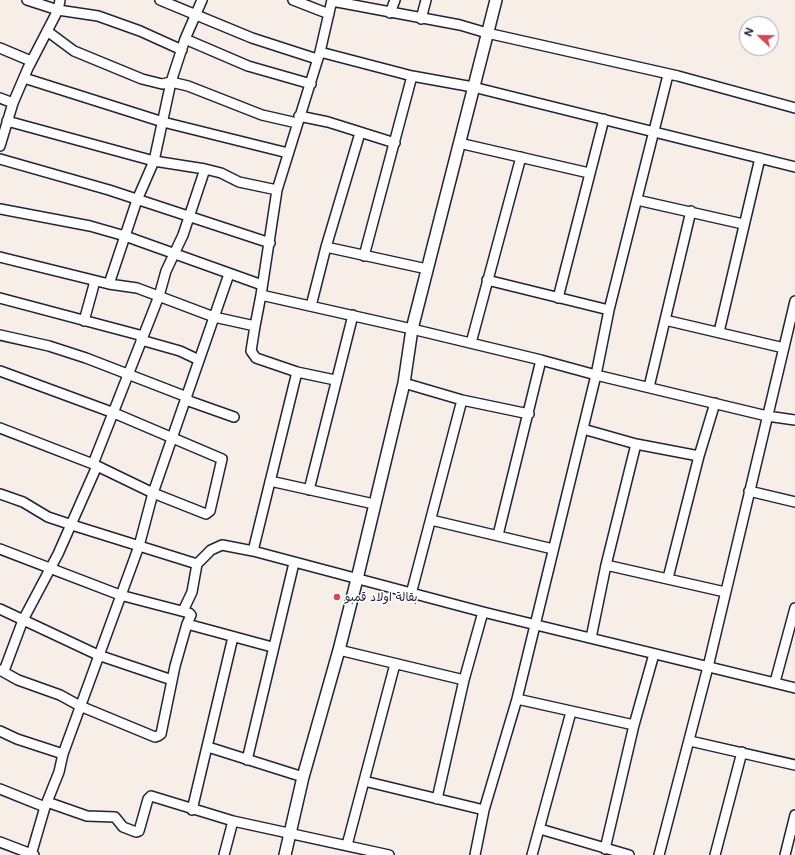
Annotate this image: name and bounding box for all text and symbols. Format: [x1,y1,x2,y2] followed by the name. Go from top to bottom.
[739,16,779,56] north arrow
[740,25,757,38] text: N
[345,590,417,604] place label: بقالة اولاد قمبو
[332,592,342,602] marker: بقالة اولاد قمبو

